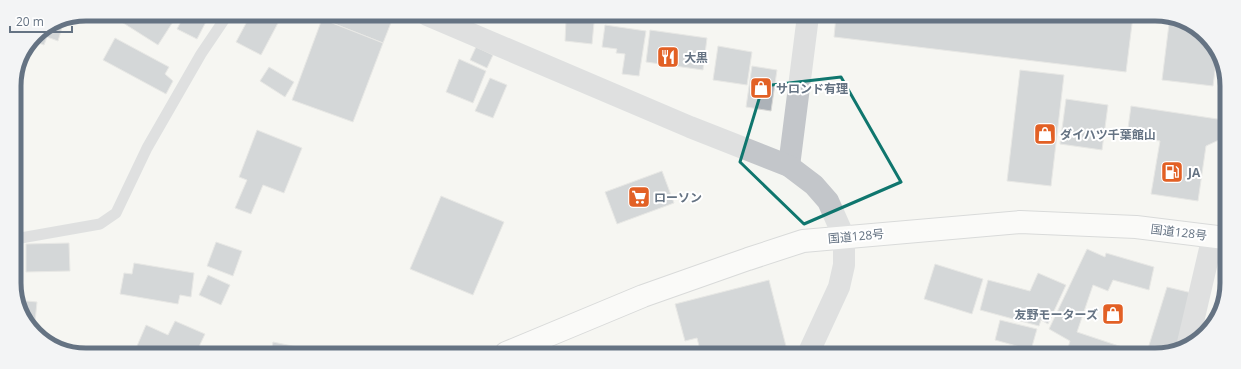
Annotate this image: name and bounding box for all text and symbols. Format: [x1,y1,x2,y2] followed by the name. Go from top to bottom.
[10,8,72,34] scale bar
[16,13,44,30] text: 20 m
[655,44,681,70] restaurant icon: 大黒
[684,49,708,66] place label: 大黒
[748,75,774,101] shop icon: サロンド有理
[776,80,848,97] place label: サロンド有理
[1032,121,1058,147] shop icon: ダイハツ千葉館山
[1060,126,1156,143] place label: ダイハツ千葉館山
[1159,159,1185,185] fuel station icon: JA
[1187,164,1201,181] place label: JA
[626,184,652,210] supermarket icon: ローソン
[654,189,702,206] place label: ローソン
[1150,220,1208,244] street label: 国道128号
[827,225,885,247] street label: 国道128号
[1100,301,1126,327] shop icon: 友野モーターズ
[1015,306,1098,323] place label: 友野モーターズ

